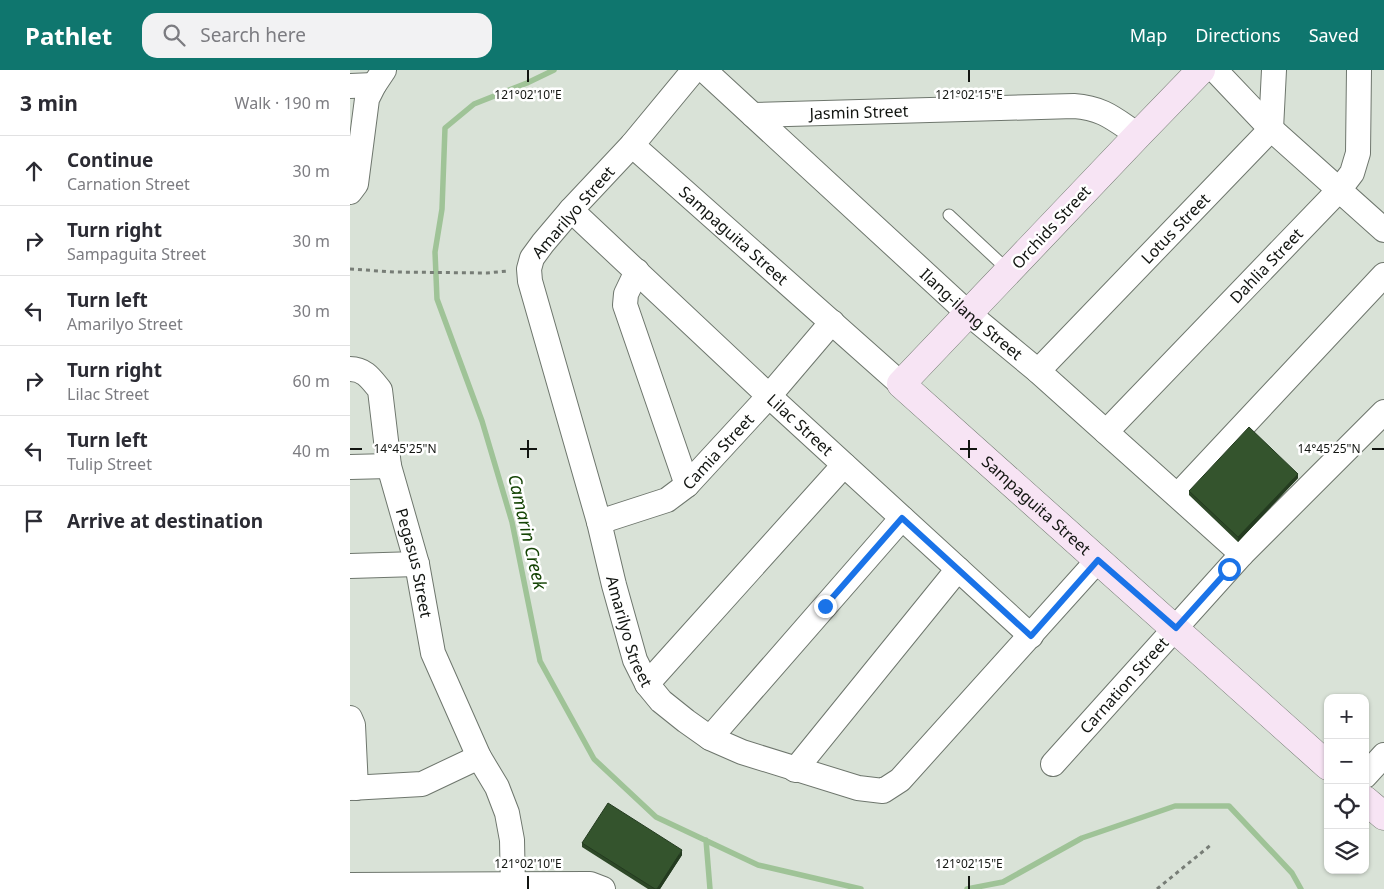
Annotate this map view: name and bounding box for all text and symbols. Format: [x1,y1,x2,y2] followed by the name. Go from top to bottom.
[142,13,492,58] search box
[25,19,112,52] text: Pathlet
[160,21,188,49] icon: search
[200,22,306,48] text: Search here
[1130,23,1167,47] text: Map
[1195,23,1281,47] text: Directions
[1309,23,1359,47] text: Saved
[494,86,562,103] text: 121°02'10"E
[935,86,1003,103] text: 121°02'15"E
[20,89,78,117] text: 3 min
[235,92,330,114] text: Walk · 190 m
[807,100,909,124] street label: Jasmin Street
[67,147,153,173] text: Continue
[20,157,48,185] icon: ahead
[293,160,330,182] text: 30 m
[527,161,619,263] street label: Amarilyo Street
[67,173,190,195] text: Carnation Street
[1007,180,1096,274] street label: Orchids Street
[674,181,793,290] street label: Sampaguita Street
[1136,188,1215,269] street label: Lotus Street
[67,217,162,243] text: Turn right
[1225,223,1308,308] street label: Dahlia Street
[20,227,48,255] icon: right
[293,230,330,252] text: 30 m
[67,243,206,265] text: Sampaguita Street
[915,263,1027,365] street label: Ilang-ilang Street
[67,287,148,313] text: Turn left
[20,297,48,325] icon: left
[293,300,330,322] text: 30 m
[67,313,183,335] text: Amarilyo Street
[67,357,162,383] text: Turn right
[20,367,48,395] icon: right
[293,370,330,392] text: 60 m
[67,383,149,405] text: Lilac Street
[762,389,838,461] street label: Lilac Street
[677,409,759,494] street label: Camia Street
[67,427,148,453] text: Turn left
[20,437,48,465] icon: left
[293,440,330,462] text: 40 m
[373,440,437,457] text: 14°45'25"N
[1297,440,1361,457] text: 14°45'25"N
[977,451,1096,560] street label: Sampaguita Street
[67,453,152,475] text: Tulip Street
[503,472,553,593] water label: Camarin Creek
[391,506,437,620] street label: Pegasus Street
[20,507,48,535] icon: arrive
[67,508,263,534] text: Arrive at destination
[1218,558,1241,581] route start
[601,574,658,691] street label: Amarilyo Street
[814,595,837,618] route end
[1075,632,1173,738] street label: Carnation Street
[1324,694,1369,874] map controls
[1324,694,1369,739] button: +
[1324,739,1369,784] button: −
[1324,784,1369,829] button: locate
[1324,829,1369,874] button: layers
[494,855,562,872] text: 121°02'10"E
[935,855,1003,872] text: 121°02'15"E

